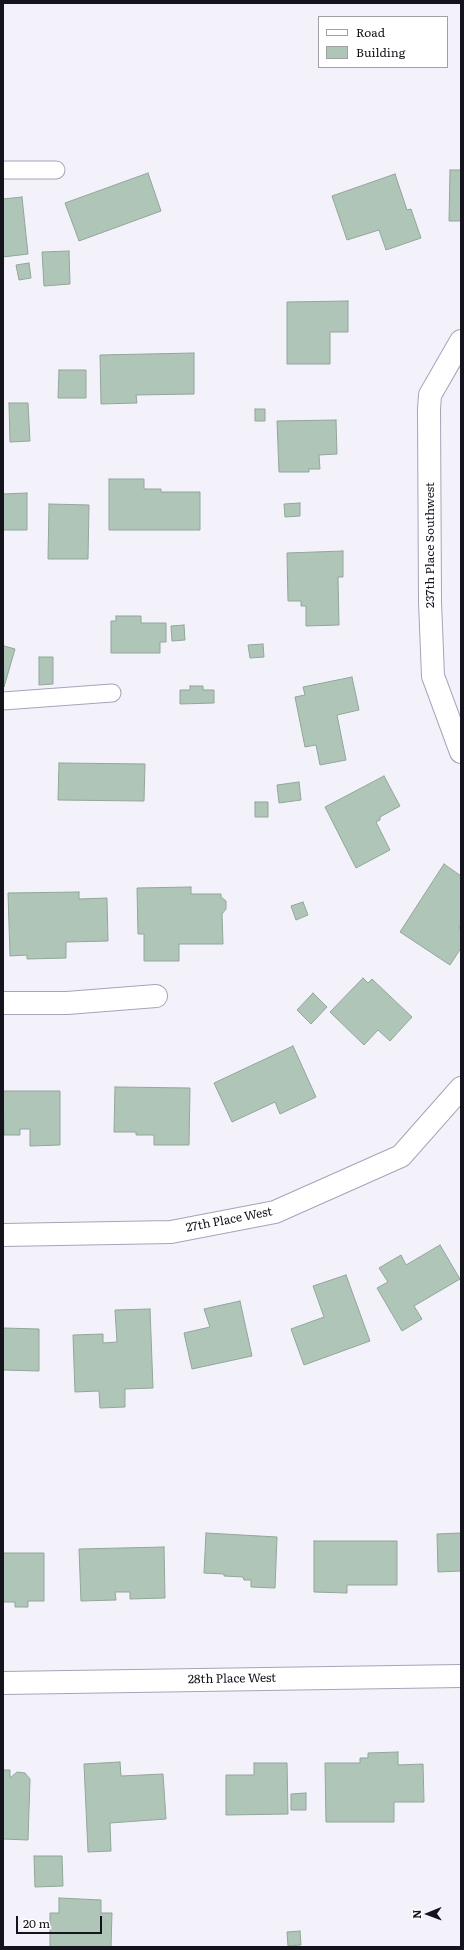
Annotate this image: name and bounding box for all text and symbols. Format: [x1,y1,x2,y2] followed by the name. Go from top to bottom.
[318,16,448,68] legend
[356,23,385,41] text: Road
[356,43,405,61] text: Building
[423,482,437,608] street label: 237th Place Southwest
[185,1205,273,1235] street label: 27th Place West
[188,1671,276,1687] street label: 28th Place West
[408,1894,448,1934] north arrow
[18,1908,104,1934] scale bar
[408,1909,424,1919] text: N
[23,1914,50,1932] text: 20 m

